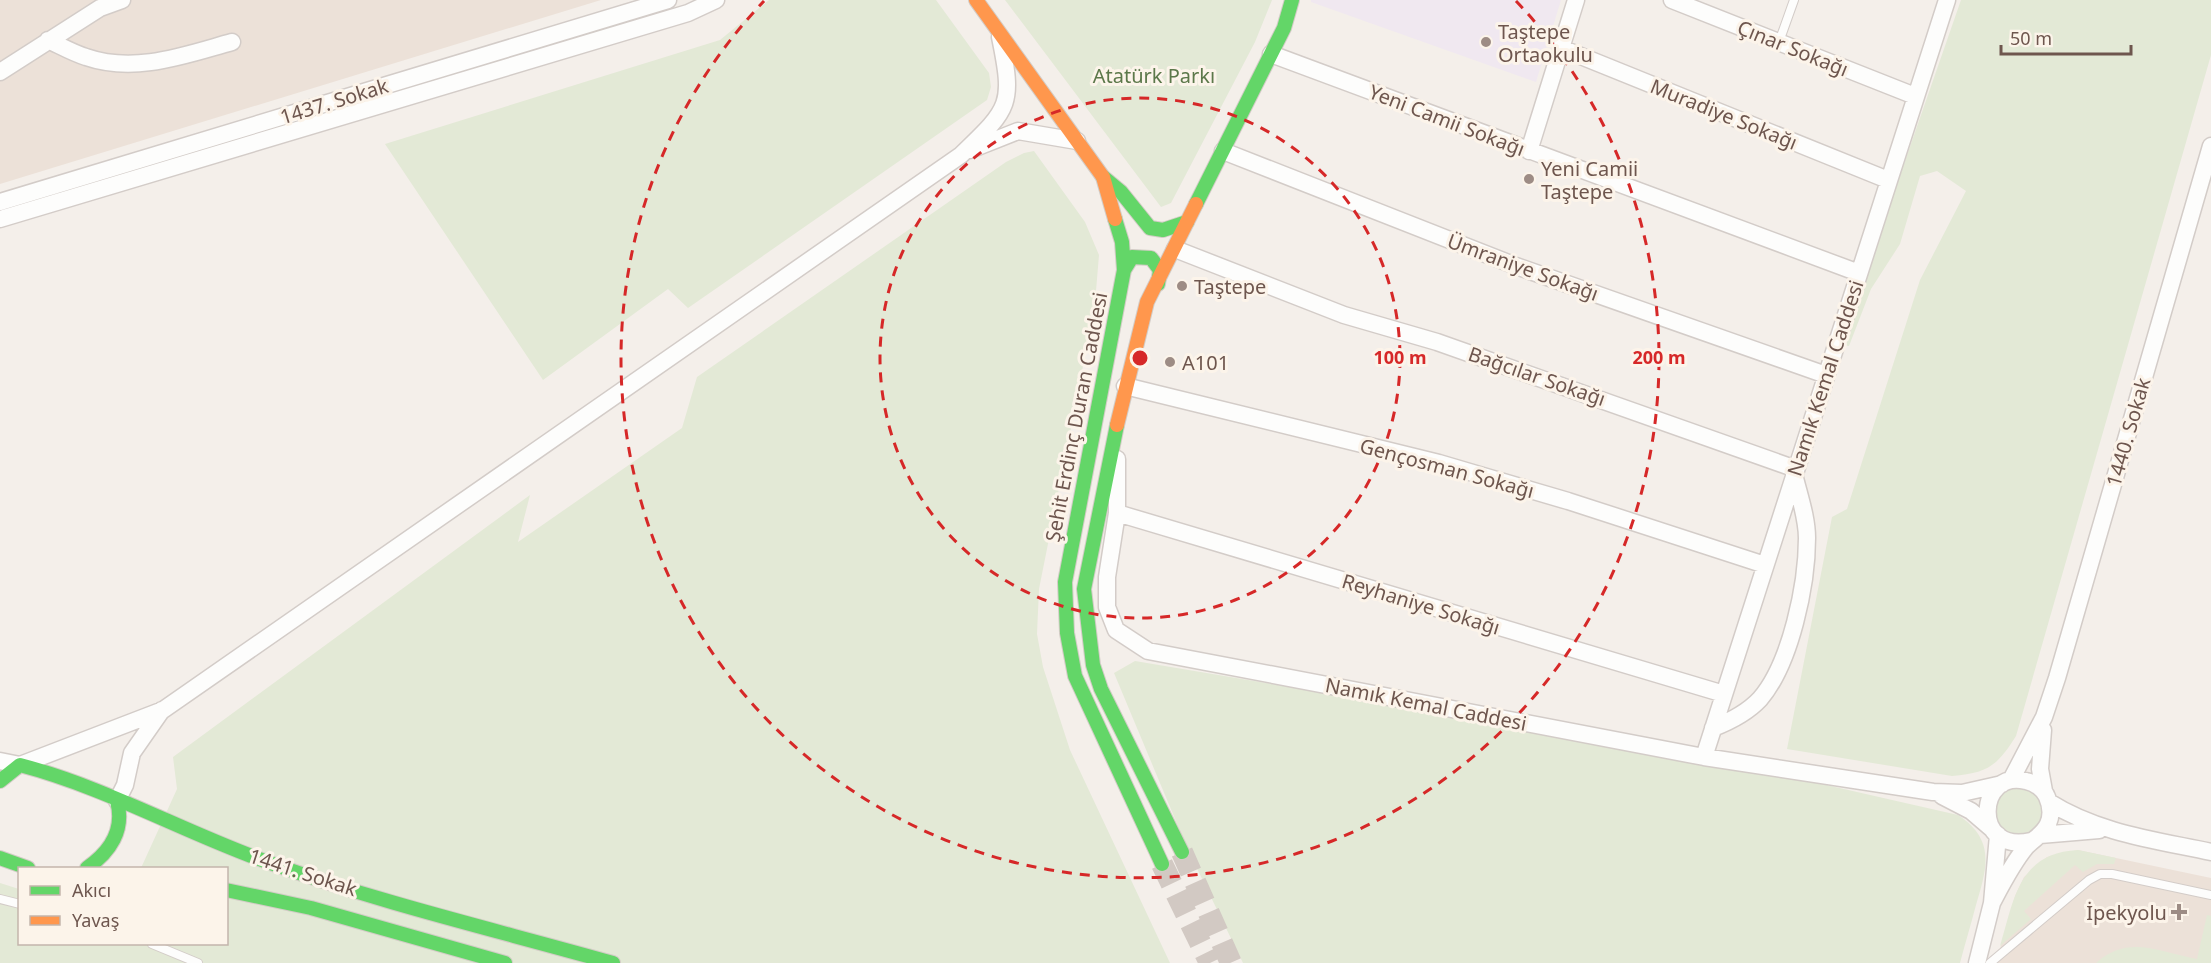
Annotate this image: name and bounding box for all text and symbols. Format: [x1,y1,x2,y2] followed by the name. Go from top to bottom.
[1734,14,1852,82] street label: Çınar Sokağı
[1498,18,1593,68] place label: Taştepe Ortaokulu
[2001,18,2132,56] scale bar
[2010,26,2052,50] text: 50 m
[1479,35,1493,49] marker: Taştepe Ortaokulu
[1093,62,1215,89] park label: Atatürk Parkı
[277,72,392,130] street label: 1437. Sokak
[1647,72,1801,156] street label: Muradiye Sokağı
[1365,78,1529,162] street label: Yeni Camii Sokağı
[1541,155,1638,205] place label: Yeni Camii Taştepe
[1522,172,1536,186] marker: Yeni Camii Taştepe
[1444,227,1602,307] street label: Ümraniye Sokağı
[1194,273,1266,300] place label: Taştepe
[1781,277,1869,479] street label: Namık Kemal Caddesi
[1175,279,1189,293] marker: Taştepe
[1039,290,1113,544] street label: Şehit Erdinç Duran Caddesi
[1465,340,1609,412] street label: Bağcılar Sokağı
[1373,345,1427,369] text: 100 m
[1632,345,1686,369] text: 200 m
[1130,348,1150,368] centre of rings
[1182,349,1229,376] place label: A101
[1163,355,1177,369] marker: A101
[2100,374,2156,490] street label: 1440. Sokak
[1357,432,1537,504] street label: Gençosman Sokağı
[1339,567,1503,641] street label: Reyhaniye Sokağı
[1323,671,1529,737] street label: Namık Kemal Caddesi
[246,842,361,902] street label: 1441. Sokak
[18,867,228,945] legend
[72,878,111,902] text: Akıcı
[2086,899,2167,926] place label: İpekyolu
[2172,905,2186,919] marker: İpekyolu
[72,908,119,932] text: Yavaş

